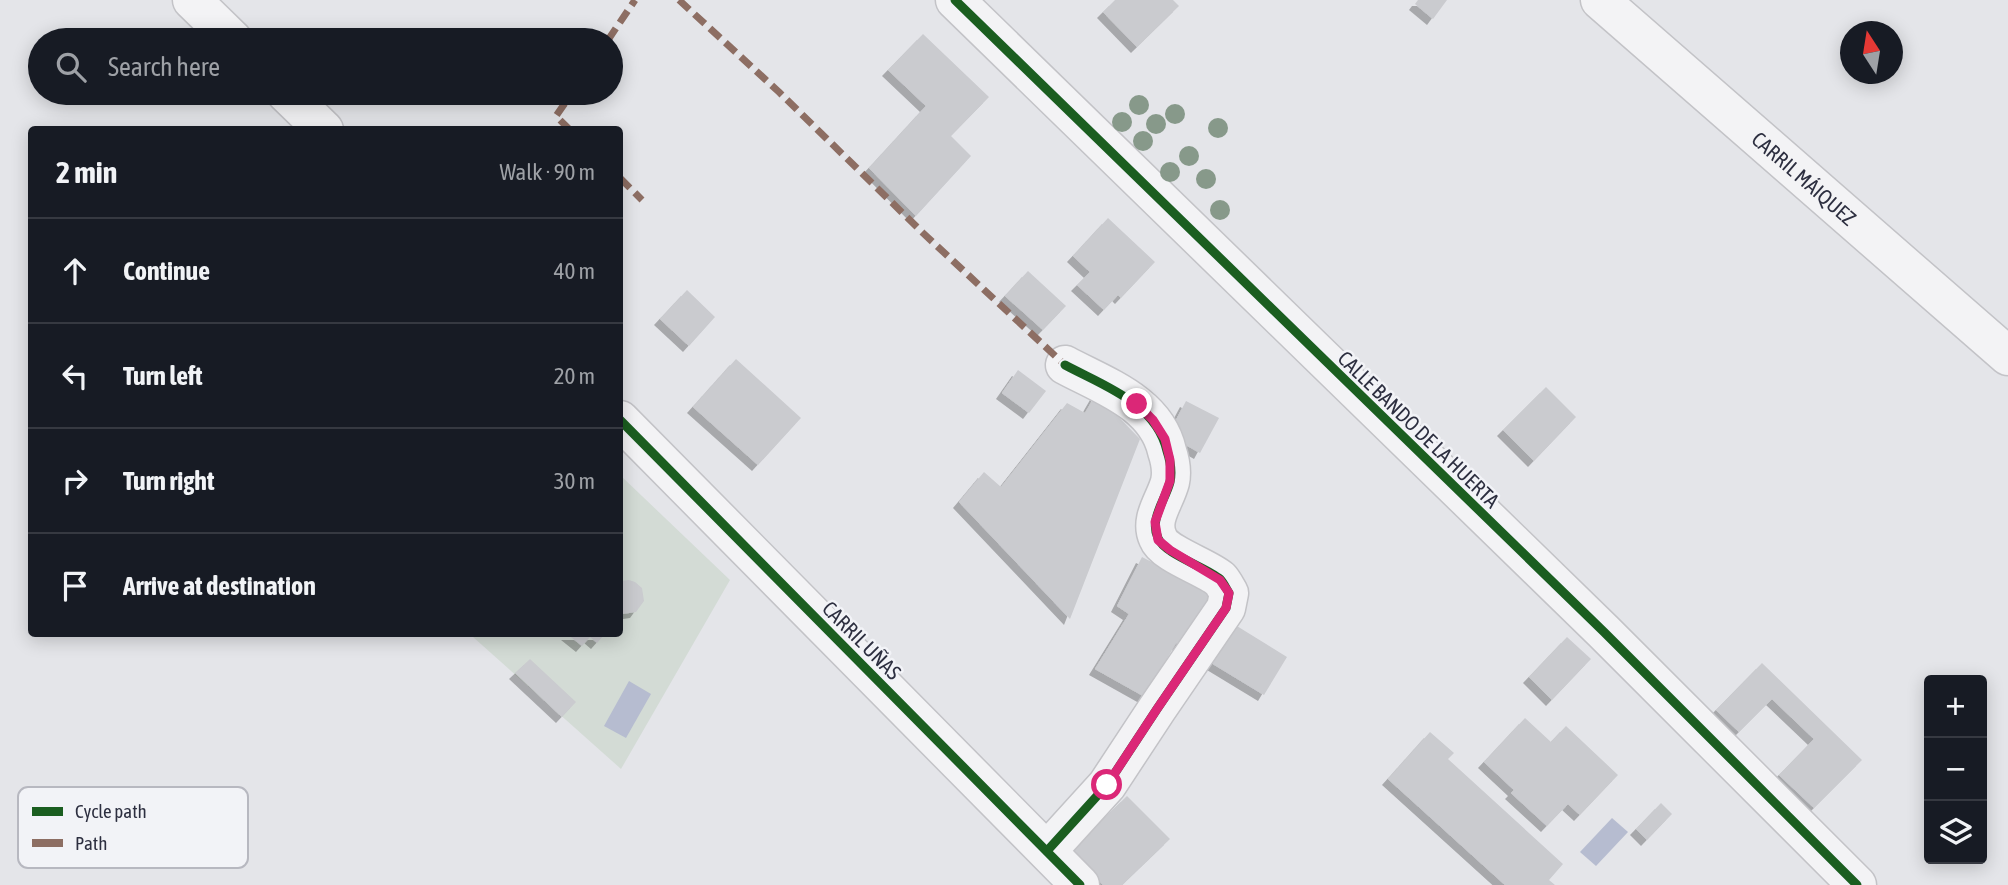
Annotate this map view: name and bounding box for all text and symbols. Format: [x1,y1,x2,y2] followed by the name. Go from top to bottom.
[1840,21,1903,84] north arrow
[28,28,623,105] search box
[52,48,90,86] icon: search
[108,52,220,82] text: Search here
[1747,126,1861,230] street label: CARRIL MÁIQUEZ
[56,155,117,189] text: 2 min
[500,159,595,185] text: Walk · 90 m
[56,252,94,290] icon: ahead
[123,256,210,286] text: Continue
[554,258,595,284] text: 40 m
[1333,346,1505,513] street label: CALLE BANDO DE LA HUERTA
[56,357,94,395] icon: left
[123,361,203,391] text: Turn left
[554,363,595,389] text: 20 m
[1121,388,1152,419] route end
[56,462,94,500] icon: right
[123,466,214,496] text: Turn right
[554,468,595,494] text: 30 m
[56,567,94,605] icon: arrive
[123,571,316,601] text: Arrive at destination
[818,596,906,684] street label: CARRIL UÑAS
[1924,675,1987,864] map controls
[1924,675,1987,738] button: +
[1924,738,1987,801] button: −
[1091,769,1122,800] route start
[18,787,248,868] legend
[75,800,147,822] text: Cycle path
[1924,801,1987,864] button: layers
[75,832,107,854] text: Path

